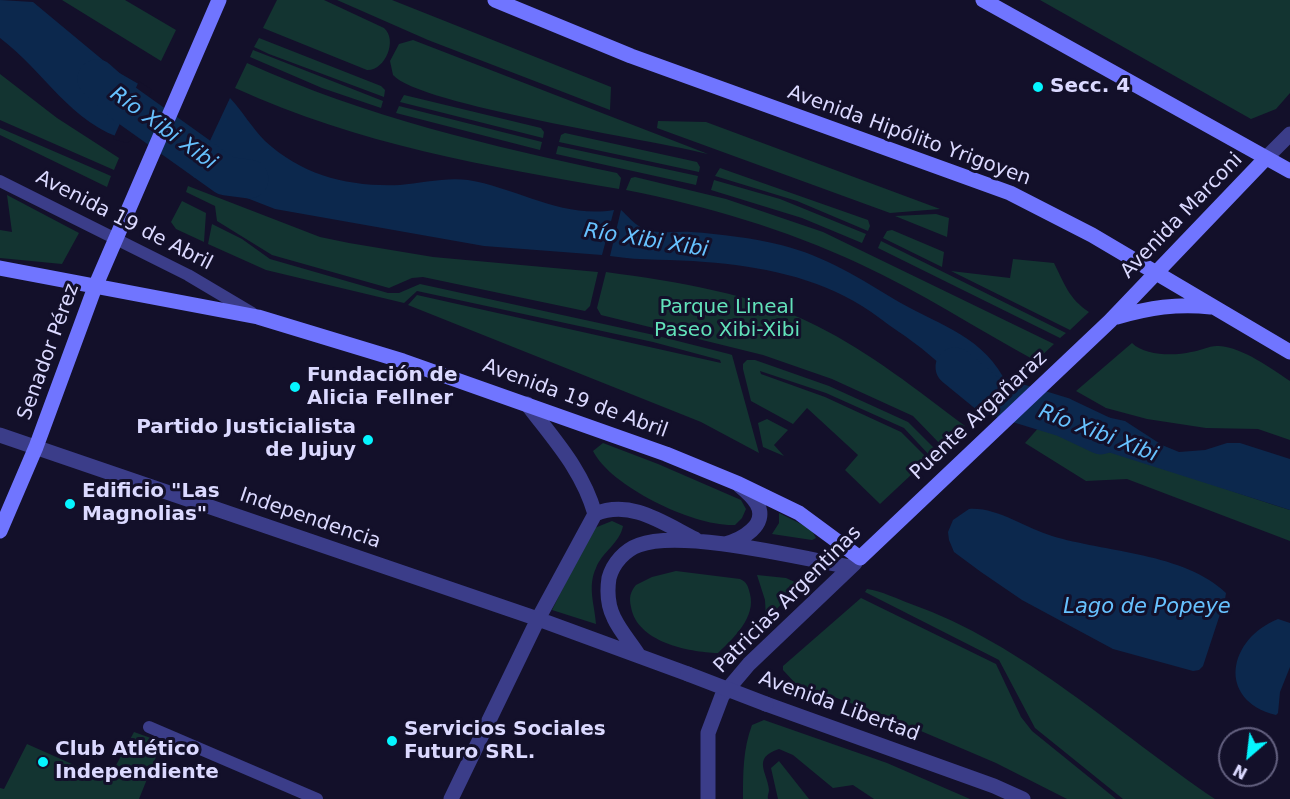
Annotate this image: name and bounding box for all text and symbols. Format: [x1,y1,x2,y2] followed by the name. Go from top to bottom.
[1050,75,1130,99] place label: Secc. 4
[1031,80,1045,94] marker: Secc. 4
[784,81,1034,191] street label: Avenida Hipólito Yrigoyen
[105,82,221,176] water label: Río Xibi Xibi
[1116,148,1248,284] street label: Avenida Marconi
[32,166,216,276] street label: Avenida 19 de Abril
[582,219,710,263] water label: Río Xibi Xibi
[13,280,85,424] street label: Senador Pérez
[654,296,800,343] park label: Parque Lineal Paseo Xibi-Xibi
[906,346,1052,486] street label: Puente Argañaraz
[479,354,671,444] street label: Avenida 19 de Abril
[307,364,457,411] place label: Fundación de Alicia Fellner
[288,380,302,394] marker: Fundación de Alicia Fellner
[1035,400,1161,468] water label: Río Xibi Xibi
[136,416,356,463] place label: Partido Justicialista de Jujuy
[361,433,375,447] marker: Partido Justicialista de Jujuy
[82,480,220,527] place label: Edificio "Las Magnolias"
[236,484,384,554] street label: Independencia
[63,497,77,511] marker: Edificio "Las Magnolias"
[709,521,867,679] street label: Patricias Argentinas
[1063,595,1231,621] water label: Lago de Popeye
[756,667,922,747] street label: Avenida Libertad
[404,718,606,765] place label: Servicios Sociales Futuro SRL.
[1218,727,1278,787] north arrow
[385,734,399,748] marker: Servicios Sociales Futuro SRL.
[55,738,219,785] place label: Club Atlético Independiente
[36,755,50,769] marker: Club Atlético Independiente
[1230,760,1251,783] text: N

